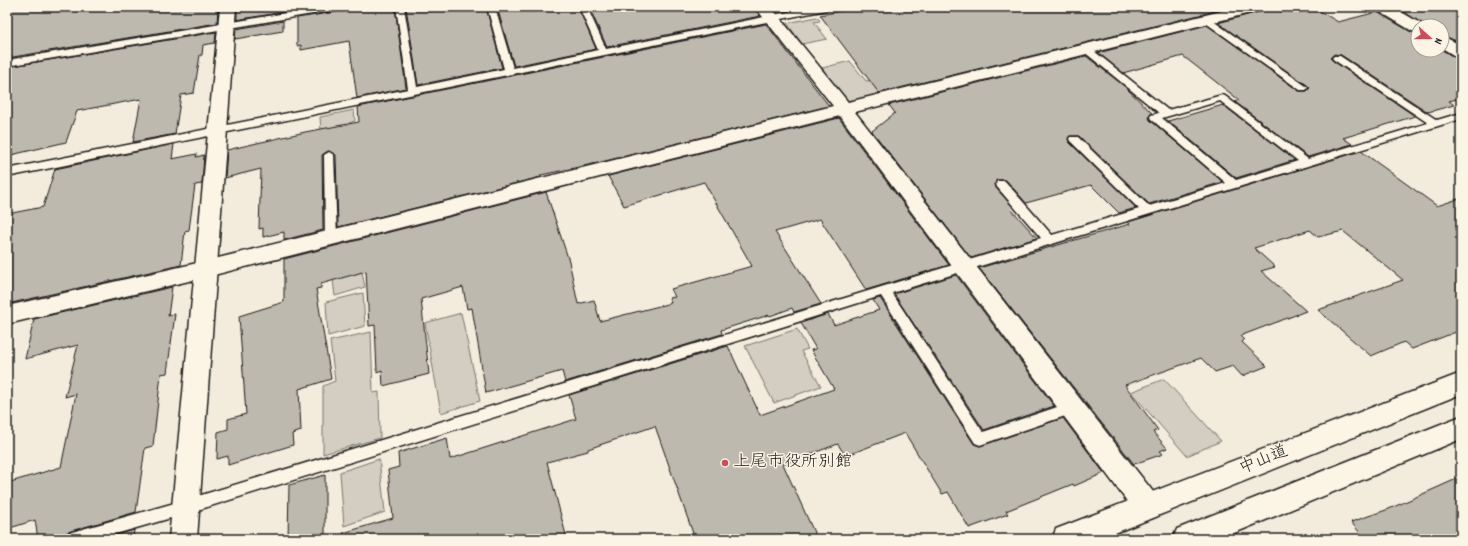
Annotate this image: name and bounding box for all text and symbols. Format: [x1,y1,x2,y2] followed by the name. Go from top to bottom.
[1410,18,1450,58] north arrow
[1429,35,1446,47] text: N
[1236,440,1292,482] street label: 中山道
[733,451,852,475] place label: 上尾市役所別館
[720,458,730,468] marker: 上尾市役所別館

